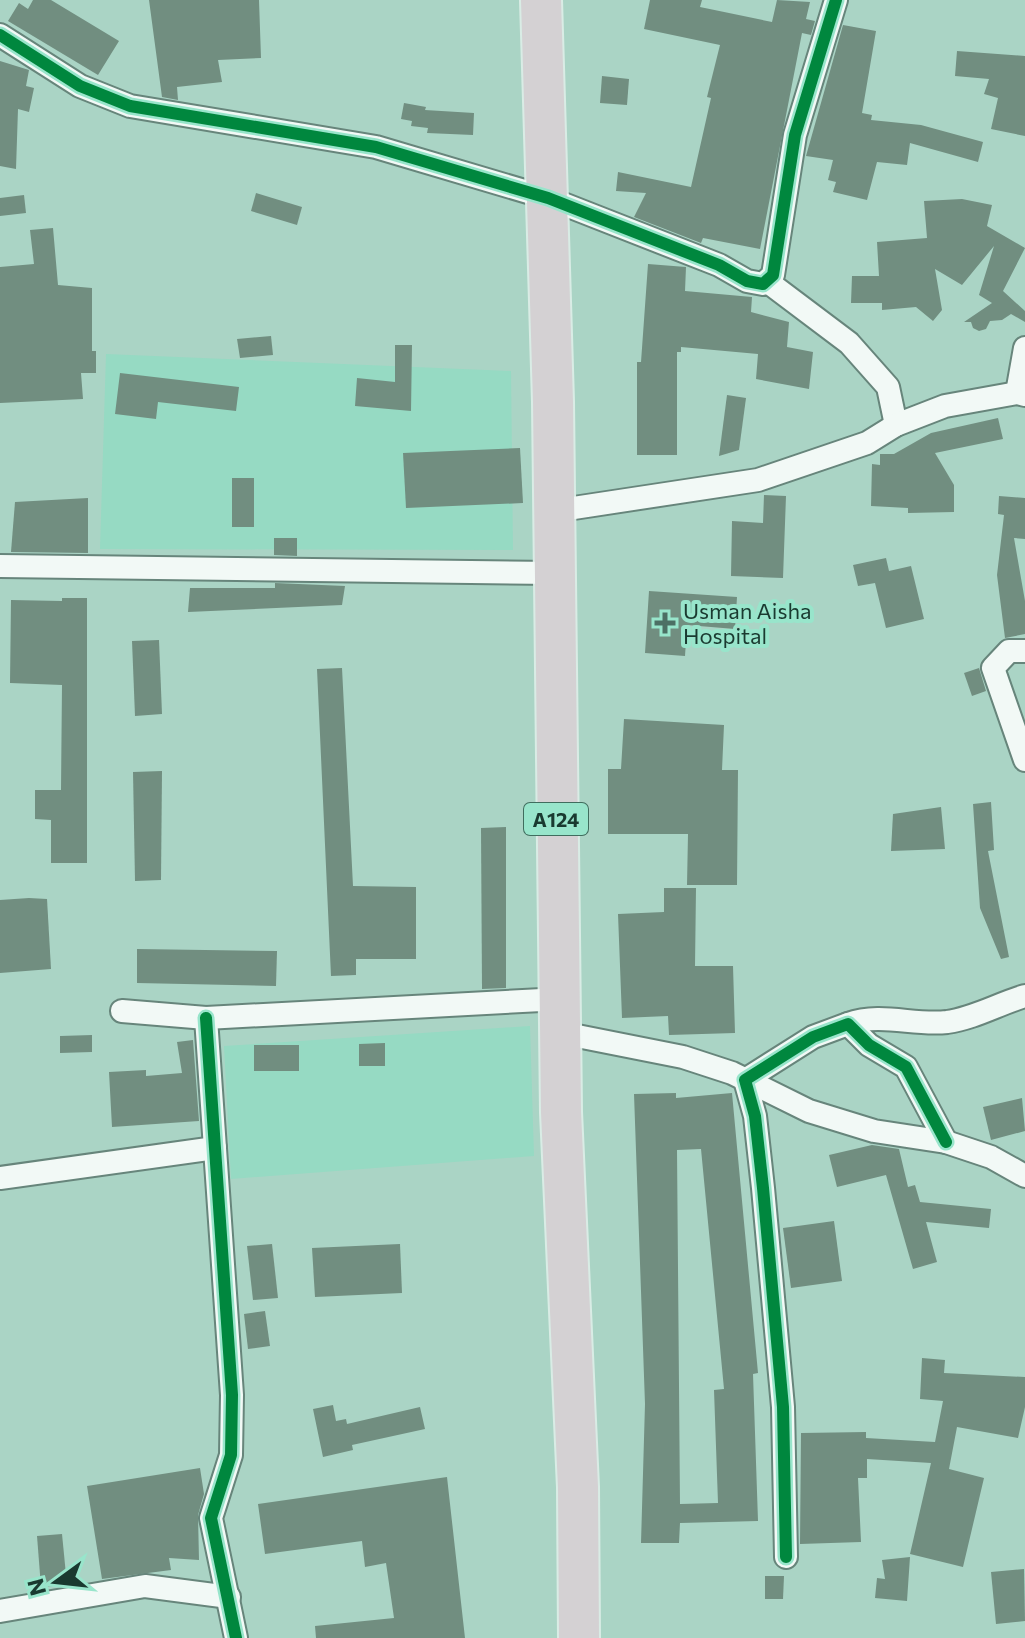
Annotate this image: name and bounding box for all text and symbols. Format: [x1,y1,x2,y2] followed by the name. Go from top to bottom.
[683,597,812,649] place label: Usman Aisha Hospital
[654,612,676,634] marker: Usman Aisha Hospital
[524,803,588,835] road number: A124
[16,1542,96,1622] north arrow
[21,1576,51,1599] text: N

